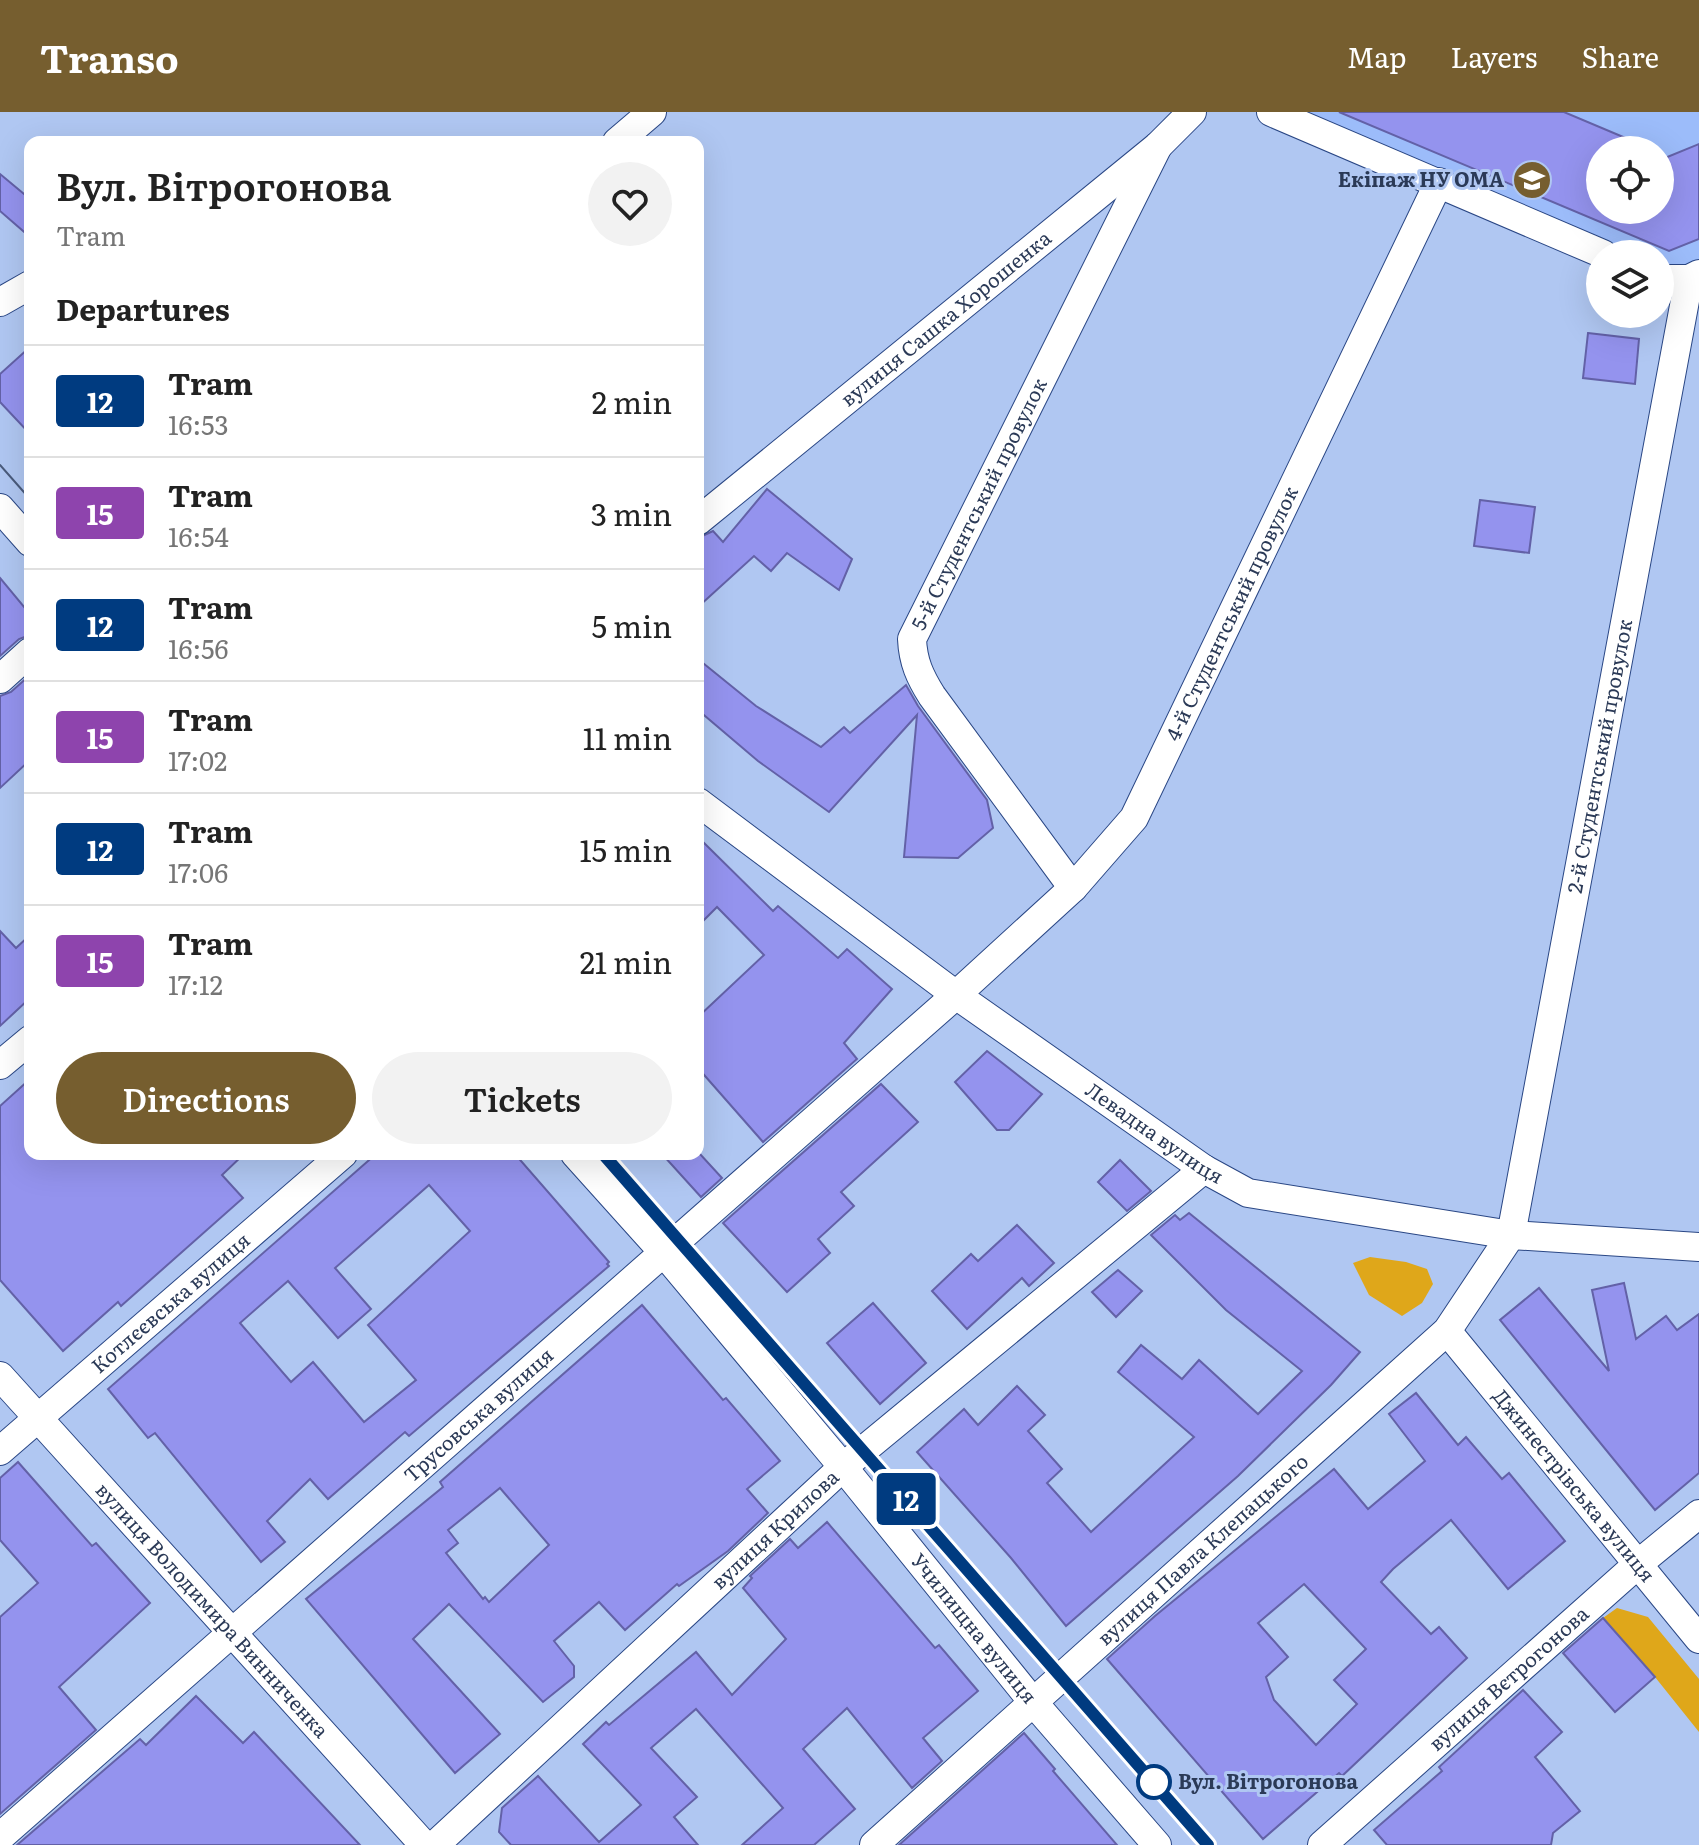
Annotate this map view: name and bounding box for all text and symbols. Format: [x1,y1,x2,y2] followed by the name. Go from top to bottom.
[40,28,179,85] text: Transo
[1347,35,1406,77] text: Map
[1450,35,1537,77] text: Layers
[1581,35,1659,77] text: Share
[1586,136,1674,328] map controls
[1586,136,1674,224] button: locate
[56,156,391,213] text: Вул. Вітрогонова
[1511,159,1553,201] school or university icon: Екіпаж НУ ОМА
[588,162,672,246] button: heart
[1338,163,1504,193] place label: Екіпаж НУ ОМА
[56,215,126,254] text: Tram
[833,222,1057,412] street label: вулиця Сашка Хорошенка
[1586,240,1674,328] button: layers
[56,286,230,330] text: Departures
[168,360,253,404] text: Tram
[902,372,1053,634] street label: 5-й Студентський провулок
[592,379,672,423] text: 2 min
[87,380,113,422] text: 12
[168,404,229,443] text: 16:53
[168,472,253,516] text: Tram
[1156,480,1304,745] street label: 4-й Студентський провулок
[591,491,672,535] text: 3 min
[87,492,113,534] text: 15
[168,516,229,555] text: 16:54
[168,584,253,628] text: Tram
[592,603,672,647] text: 5 min
[87,604,113,646] text: 12
[1558,616,1638,895] street label: 2-й Студентський провулок
[168,628,228,667] text: 16:56
[168,696,253,740] text: Tram
[583,715,672,759] text: 11 min
[87,716,113,758] text: 15
[168,740,227,779] text: 17:02
[168,808,253,852] text: Tram
[580,827,672,871] text: 15 min
[87,828,113,870] text: 12
[168,852,228,891] text: 17:06
[168,920,253,964] text: Tram
[580,939,672,983] text: 21 min
[87,940,113,982] text: 15
[168,964,223,1003] text: 17:12
[56,1052,356,1144] button: Directions
[372,1052,672,1144] button: Tickets
[1080,1073,1229,1190] street label: Левадна вулиця
[83,1224,256,1379] street label: Котлєєвська вулиця
[396,1339,559,1488] street label: Трусовська вулиця
[1487,1381,1663,1588] street label: Джинестрівська вулиця
[1089,1445,1314,1651] street label: вулиця Павла Клепацького
[704,1461,845,1595] street label: вулиця Крилова
[870,1473,942,1525] line badge: 12
[90,1475,337,1744] street label: вулиця Володимира Винниченка
[893,1478,919,1520] text: 12
[905,1546,1045,1709] street label: Училищна вулиця
[1421,1598,1594,1757] street label: вулиця Вєтрогонова
[1137,1765,1171,1799] marker: Вул. Вітрогонова
[1178,1765,1358,1795] place label: Вул. Вітрогонова

